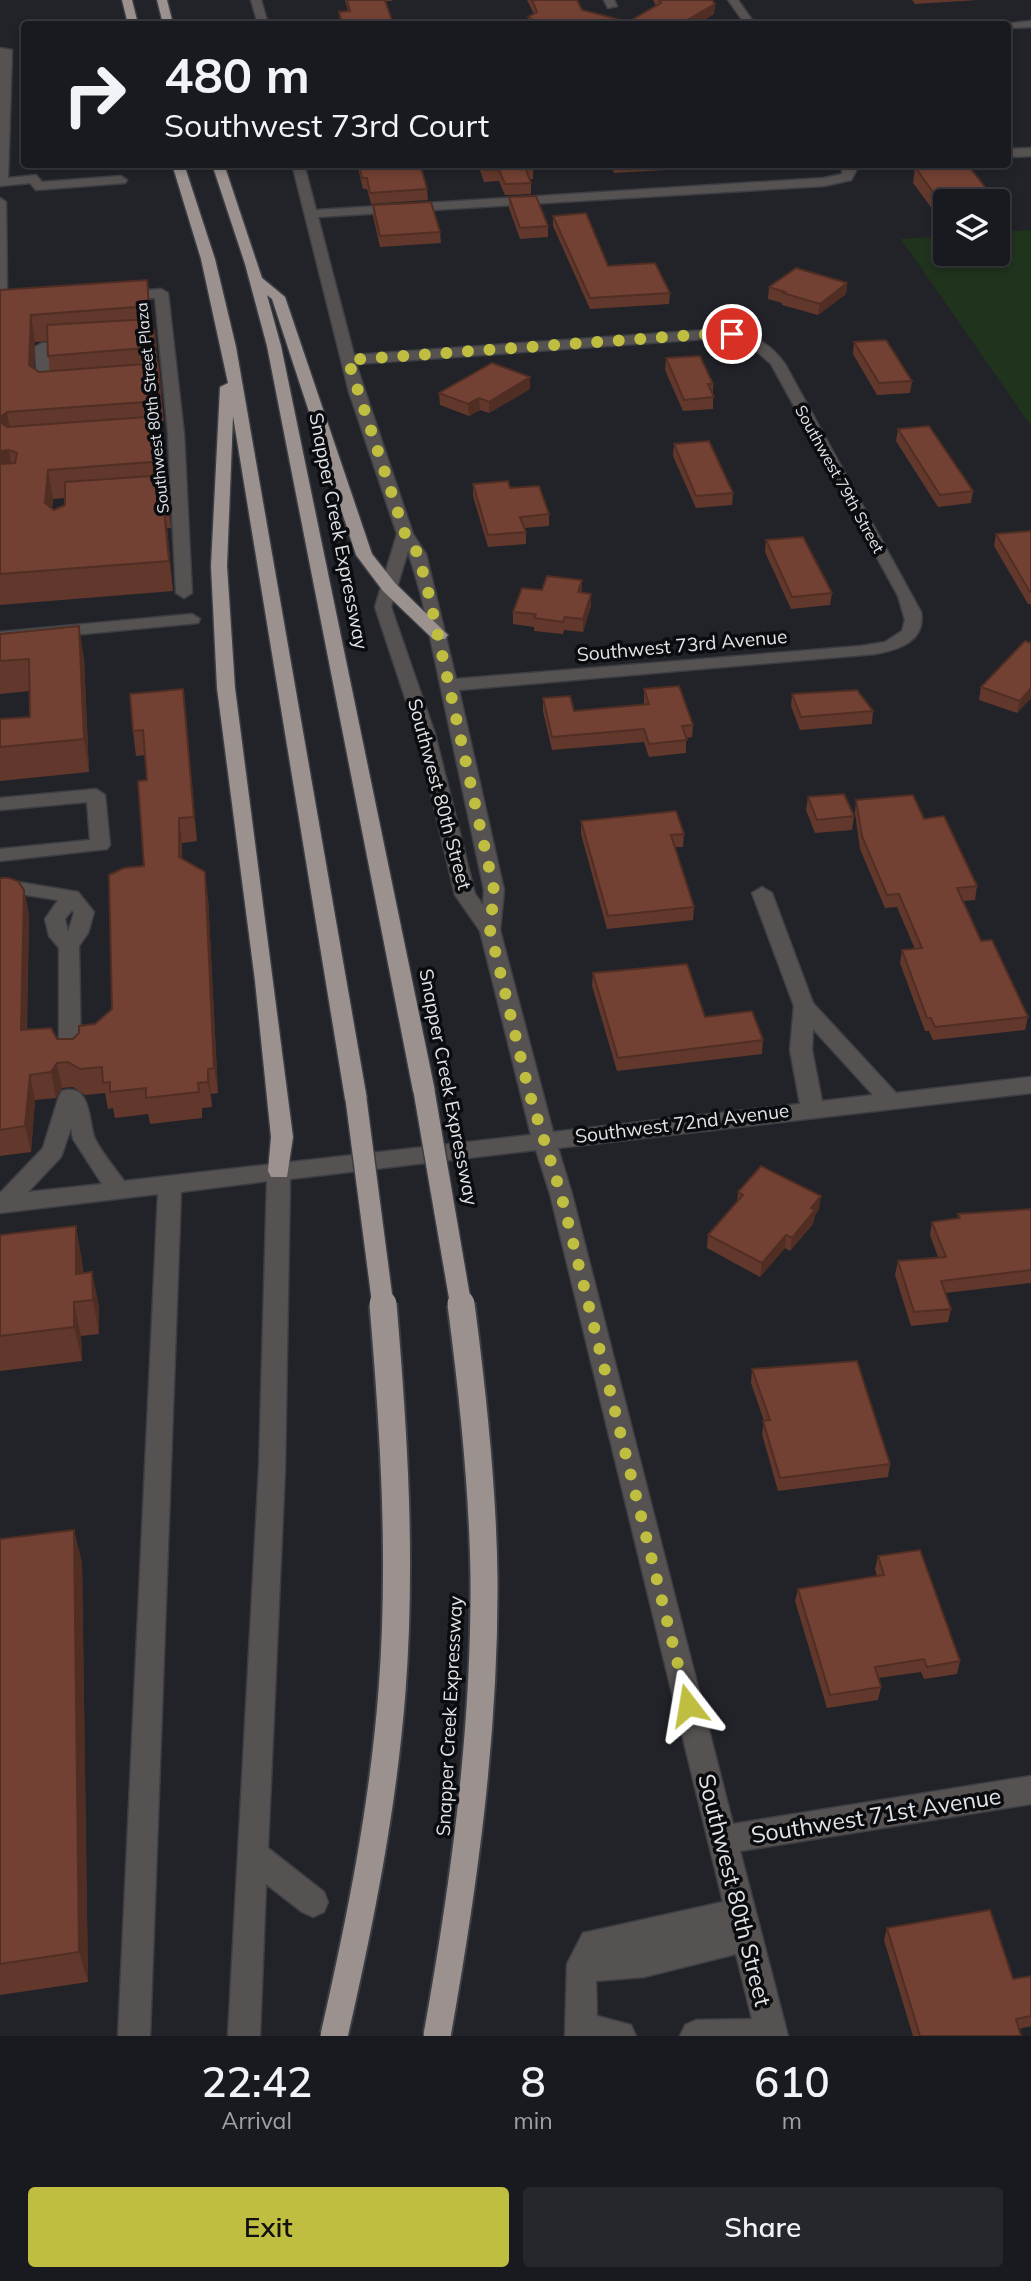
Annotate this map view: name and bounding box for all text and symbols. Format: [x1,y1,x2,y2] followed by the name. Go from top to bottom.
[164,44,310,105] text: 480 m
[49,49,140,140] icon: right
[164,105,489,145] text: Southwest 73rd Court
[933,189,1010,266] map controls
[933,189,1010,266] button: layers
[131,302,173,514] street label: Southwest 80th Street Plaza
[702,304,762,364] pin
[713,315,751,353] icon: arrive
[791,402,889,557] street label: Southwest 79th Street
[304,411,374,651] street label: Snapper Creek Expressway
[576,624,788,666] street label: Southwest 73rd Avenue
[403,696,477,893] street label: Southwest 80th Street
[414,967,484,1207] street label: Snapper Creek Expressway
[574,1098,790,1148] street label: Southwest 72nd Avenue
[431,1595,467,1837] street label: Snapper Creek Expressway
[651,1668,725,1742] position arrow
[692,1771,778,2009] street label: Southwest 80th Street
[749,1781,1003,1849] street label: Southwest 71st Avenue
[201,2055,312,2108] text: 22:42
[520,2055,546,2108] text: 8
[754,2055,830,2108] text: 610
[222,2106,292,2135] text: Arrival
[513,2106,553,2135] text: min
[782,2106,802,2135] text: m
[28,2187,509,2267] button: Exit
[523,2187,1003,2267] button: Share

